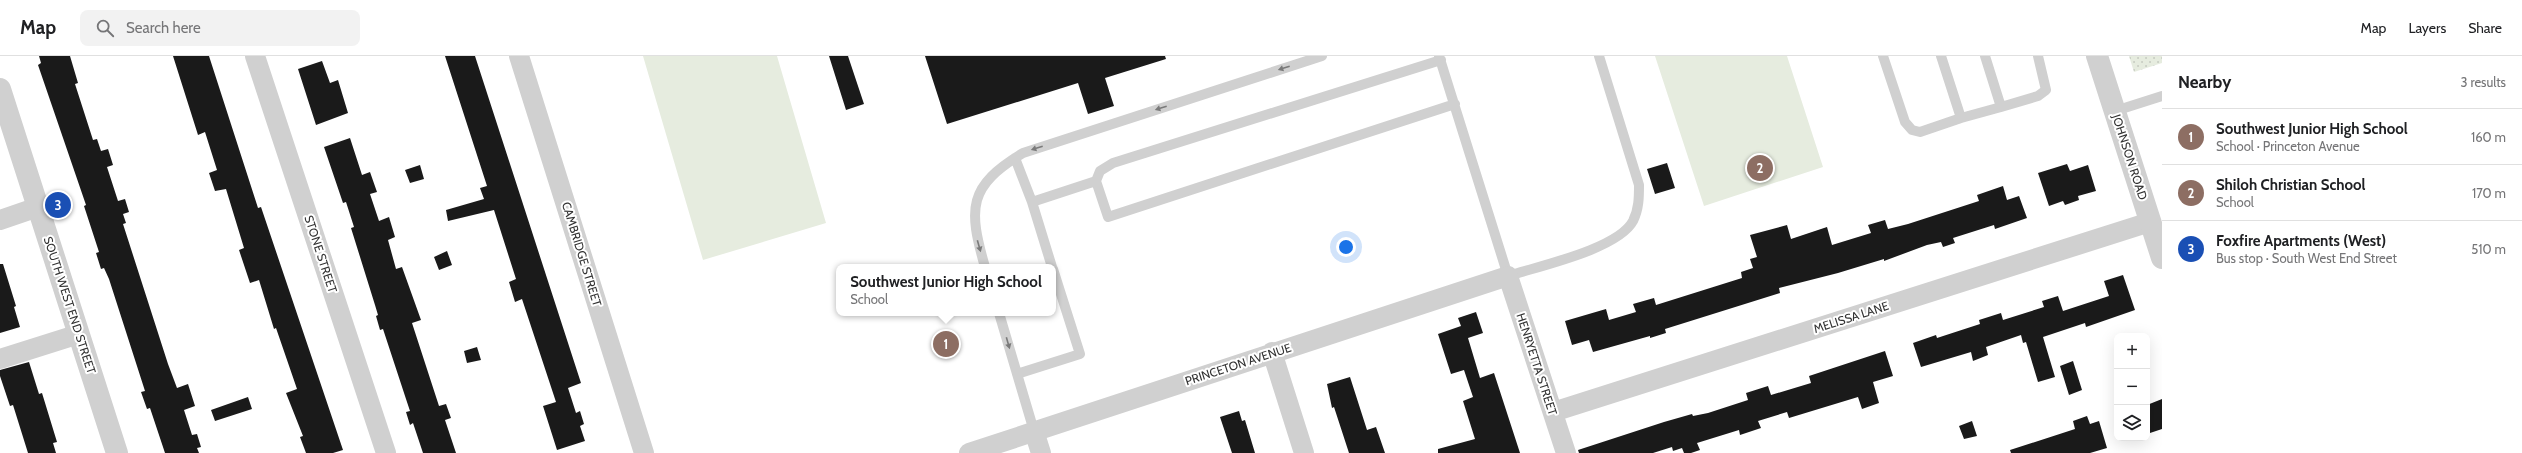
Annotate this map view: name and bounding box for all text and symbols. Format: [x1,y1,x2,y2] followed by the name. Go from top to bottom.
[80,10,360,46] search box
[20,16,56,39] text: Map
[94,17,116,39] icon: search
[126,19,201,37] text: Search here
[2361,19,2386,37] text: Map
[2408,19,2446,37] text: Layers
[2468,19,2502,37] text: Share
[1278,65,1290,71] one-way arrow
[2178,72,2231,92] text: Nearby
[2460,74,2506,90] text: 3 results
[1155,105,1167,111] one-way arrow
[2109,111,2151,202] street label: JOHNSON ROAD
[2216,120,2408,138] text: Southwest Junior High School
[2189,129,2193,145] text: 1
[2471,129,2506,145] text: 160 m
[2216,138,2360,154] text: School · Princeton Avenue
[1031,146,1043,152] one-way arrow
[1747,153,1773,183] pin: 2
[2216,176,2366,194] text: Shiloh Christian School
[2188,185,2194,201] text: 2
[2472,185,2506,201] text: 170 m
[45,190,71,220] pin: 3
[2216,194,2254,210] text: School
[559,200,605,309] street label: CAMBRIDGE STREET
[301,213,341,295] street label: STONE STREET
[2216,232,2386,250] text: Foxfire Apartments (West)
[41,234,99,376] street label: SOUTH WEST END STREET
[1336,237,1356,257] your location
[976,241,982,253] one-way arrow
[2187,241,2195,257] text: 3
[2471,241,2506,257] text: 510 m
[2216,250,2397,266] text: Bus stop · South West End Street
[836,264,1056,316] popup
[850,273,1042,291] text: Southwest Junior High School
[850,291,888,307] text: School
[1812,298,1891,336] street label: MELISSA LANE
[1513,311,1561,418] street label: HENRYETTA STREET
[933,329,959,359] pin: 1
[2114,333,2150,441] map controls
[2114,333,2150,369] button: +
[1005,338,1011,350] one-way arrow
[1183,340,1293,388] street label: PRINCETON AVENUE
[2114,369,2150,405] button: −
[2114,405,2150,441] button: layers

